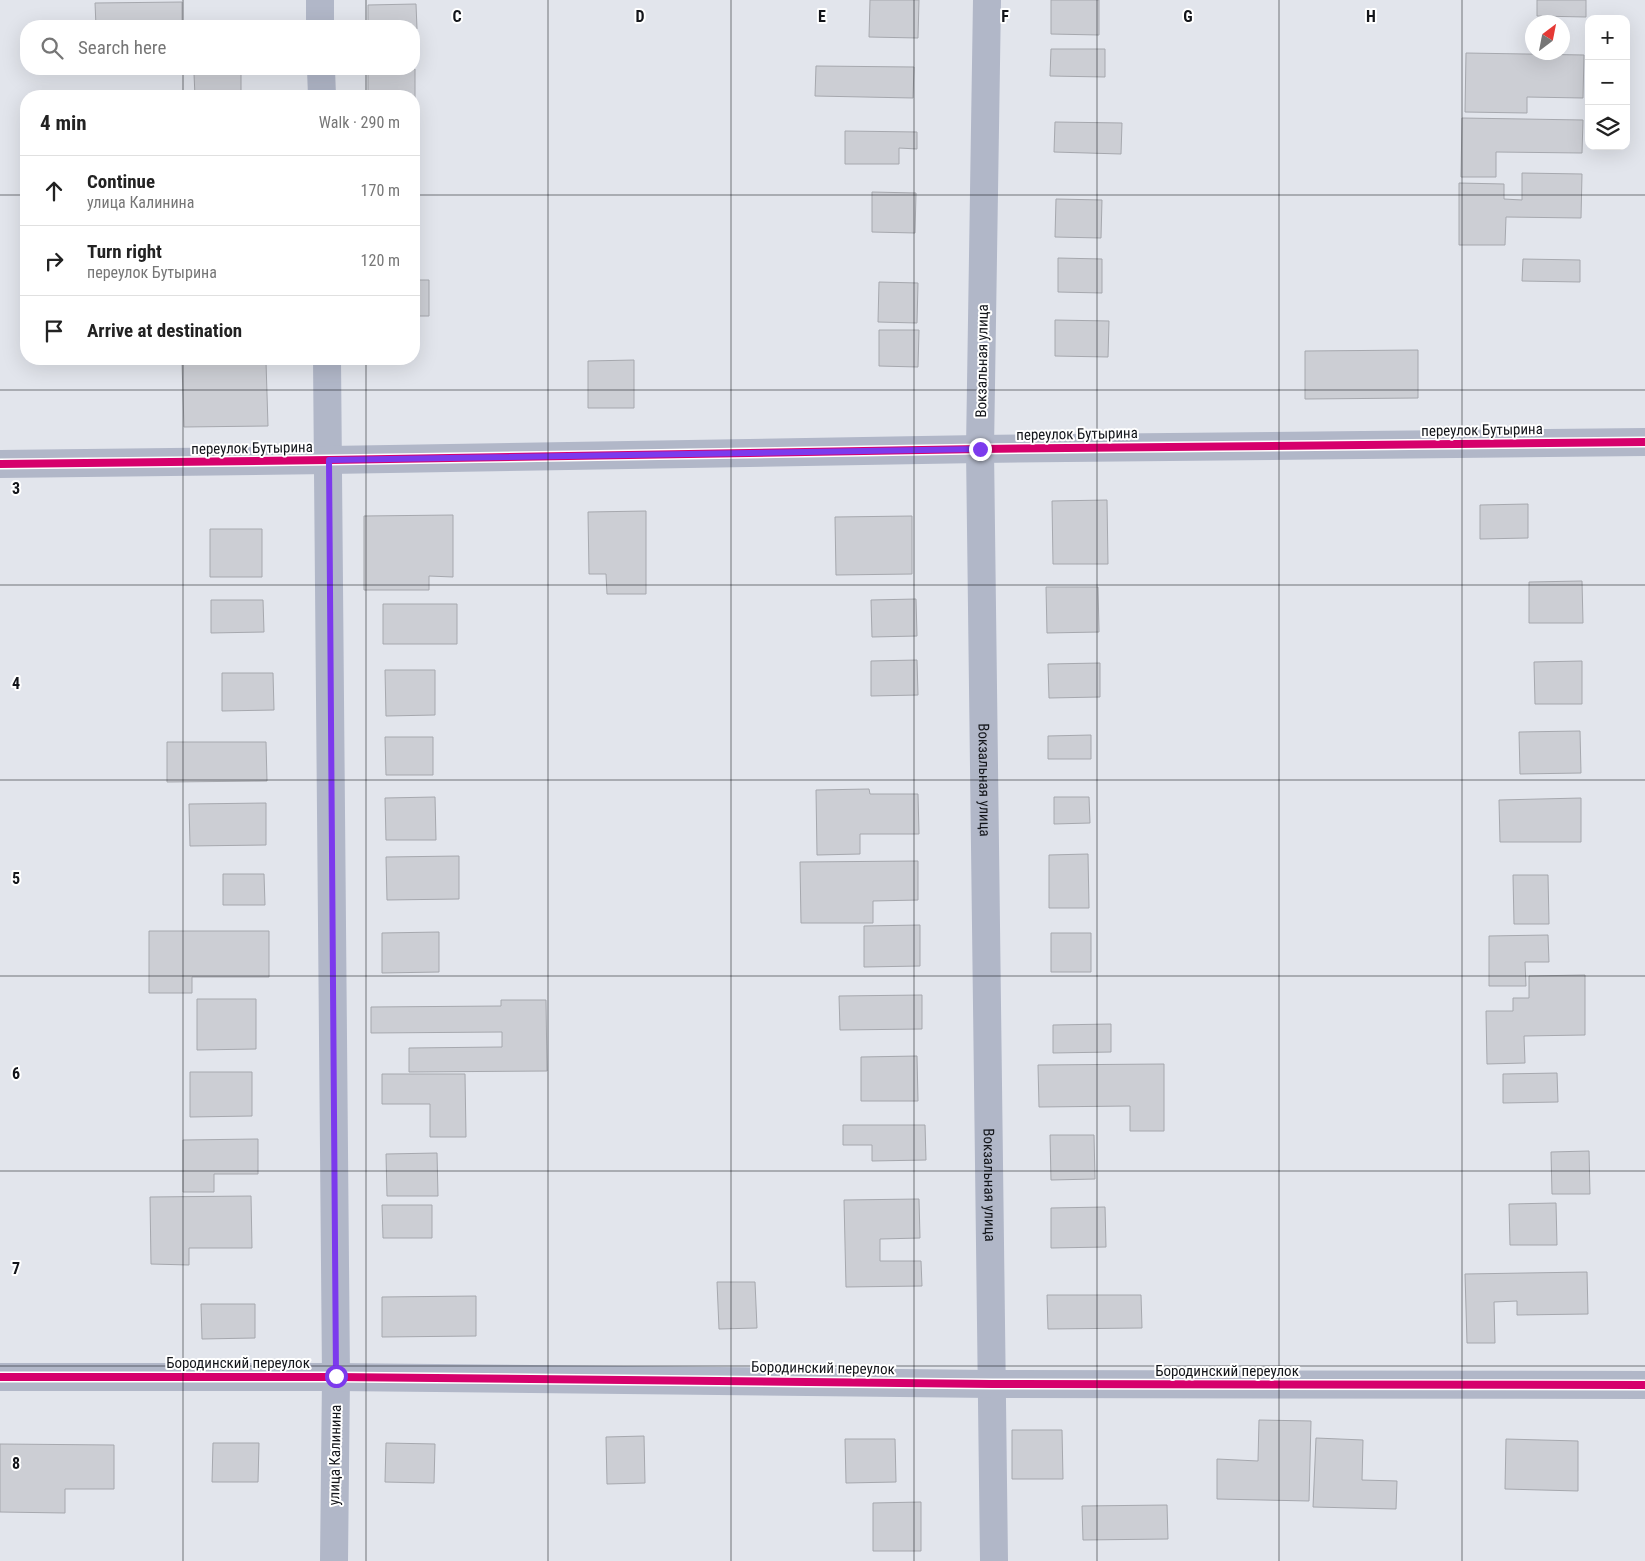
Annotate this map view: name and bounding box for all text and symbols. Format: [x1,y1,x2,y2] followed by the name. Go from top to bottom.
[452,7,462,26] text: C
[635,7,645,26] text: D
[818,7,826,26] text: E
[1001,7,1009,26] text: F
[1183,7,1193,26] text: G
[1366,7,1376,26] text: H
[1525,15,1570,60] north arrow
[1585,15,1630,150] map controls
[1585,15,1630,60] button: +
[20,20,420,75] search box
[38,34,66,62] icon: search
[78,36,166,59] text: Search here
[1585,60,1630,105] button: −
[1585,105,1630,150] button: layers
[40,111,87,135] text: 4 min
[319,113,400,132] text: Walk · 290 m
[87,170,155,193] text: Continue
[40,177,68,205] icon: ahead
[361,181,400,200] text: 170 m
[87,193,194,212] text: улица Калинина
[87,240,162,263] text: Turn right
[40,247,68,275] icon: right
[361,251,400,270] text: 120 m
[87,263,217,282] text: переулок Бутырина
[972,304,992,418] street label: Вокзальная улица
[40,317,68,345] icon: arrive
[87,319,242,342] text: Arrive at destination
[1421,420,1543,440] street label: переулок Бутырина
[1016,424,1138,444] street label: переулок Бутырина
[191,438,313,458] street label: переулок Бутырина
[969,438,992,461] route end
[12,479,20,498] text: 3
[12,674,20,693] text: 4
[974,723,994,837] street label: Вокзальная улица
[12,869,20,888] text: 5
[12,1064,20,1083] text: 6
[980,1128,999,1242] street label: Вокзальная улица
[12,1259,20,1278] text: 7
[166,1354,310,1372] street label: Бородинский переулок
[751,1358,895,1378] street label: Бородинский переулок
[1155,1362,1299,1380] street label: Бородинский переулок
[325,1365,348,1388] route start
[325,1404,345,1506] street label: улица Калинина
[12,1454,20,1473] text: 8

